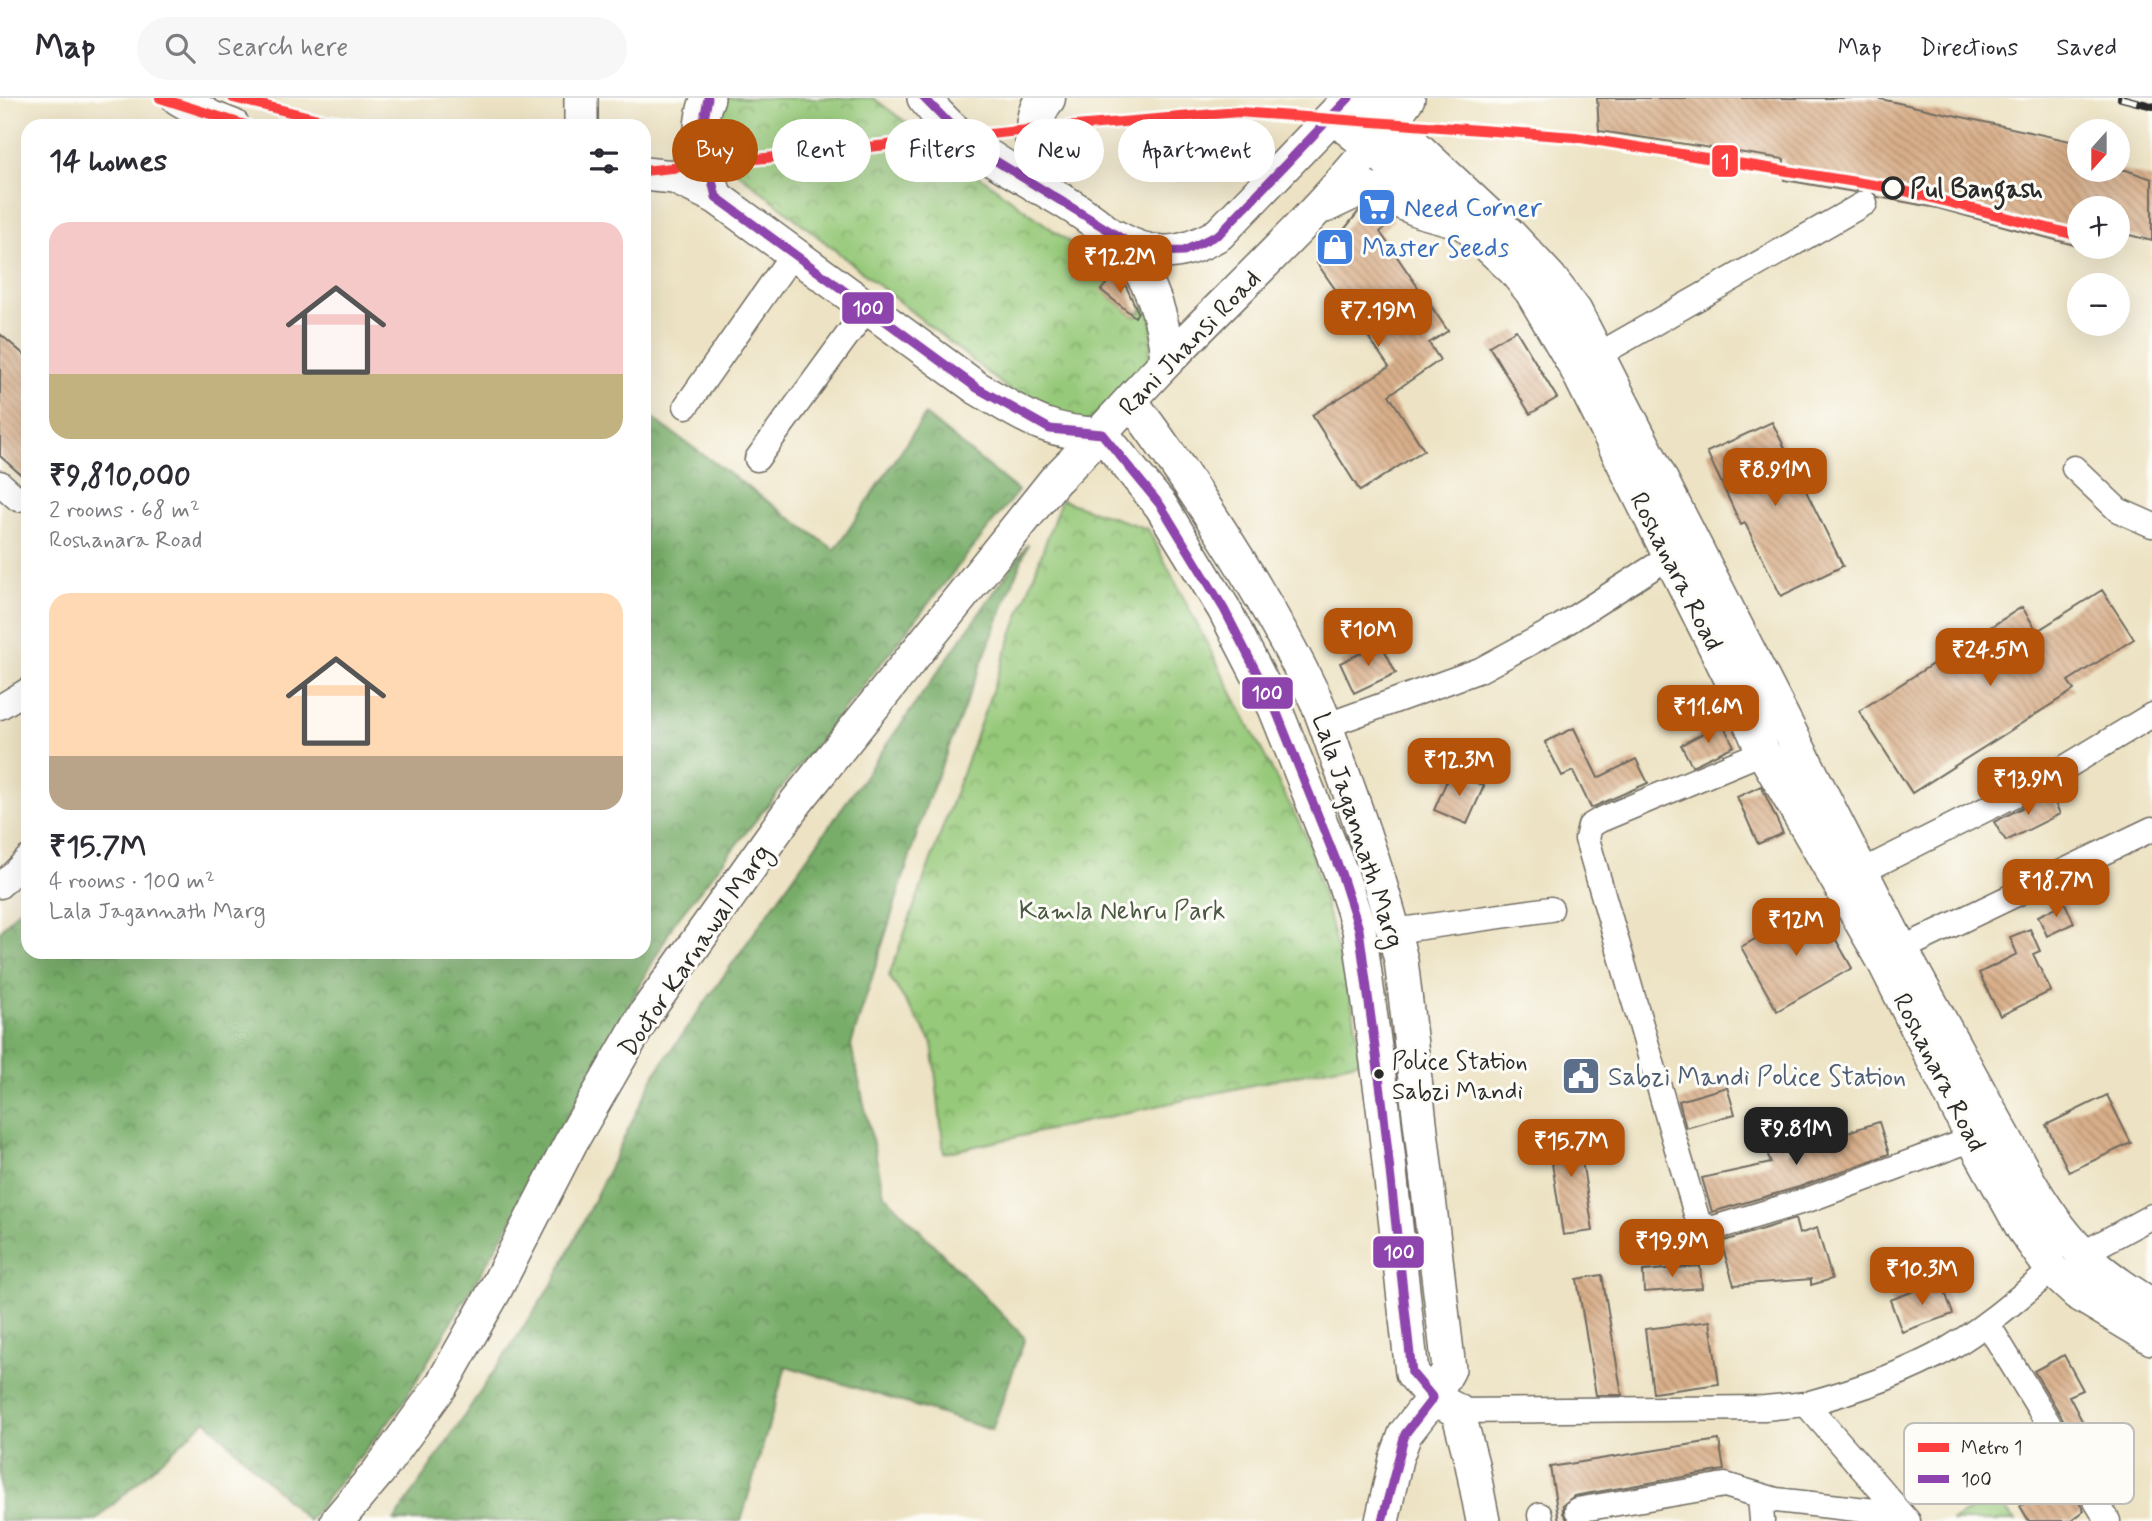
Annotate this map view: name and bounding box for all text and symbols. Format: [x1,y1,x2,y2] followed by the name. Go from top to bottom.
[137,17,627,80] search box
[35,26,95,70] text: Map
[161,29,199,67] icon: search
[217,31,348,65] text: Search here
[1838,33,1882,64] text: Map
[1920,33,2018,64] text: Directions
[2056,33,2117,64] text: Saved
[672,119,758,182] chip: Buy
[772,119,871,182] chip: Rent
[885,119,1000,182] chip: Filters
[1014,119,1104,182] chip: New
[1118,119,1275,182] chip: Apartment
[2067,119,2130,182] north arrow
[2067,119,2130,336] map controls
[49,142,167,181] text: 14 homes
[585,142,623,180] icon: filters
[1711,144,1739,178] line badge: 1
[1721,150,1729,175] text: 1
[1910,173,2043,210] place label: Pul Bangash
[1882,177,1904,199] marker: Pul Bangash
[1356,186,1398,228] supermarket icon: Need Corner
[1404,192,1543,226] place label: Need Corner
[2067,196,2130,259] button: +
[1314,226,1356,268] shop icon: Master Seeds
[1362,232,1509,266] place label: Master Seeds
[1063,236,1177,295] pin: ₹12.2M
[1084,243,1156,273] text: ₹12.2M
[1112,263,1269,424] street label: Rani Jhansi Road
[273,267,399,393] icon: home
[2067,273,2130,336] button: −
[1321,289,1435,349] pin: ₹7.19M
[841,291,895,325] line badge: 100
[853,297,883,322] text: 100
[1340,297,1416,327] text: ₹7.19M
[1718,448,1832,508] pin: ₹8.91M
[1739,456,1811,486] text: ₹8.91M
[49,457,191,496] text: ₹9,810,000
[1621,487,1730,657] street label: Roshanara Road
[49,496,200,526] text: 2 rooms · 68 m²
[49,526,202,556] text: Roshanara Road
[1327,608,1409,668] pin: ₹10M
[1340,616,1396,646] text: ₹10M
[1933,628,2047,688] pin: ₹24.5M
[1951,636,2029,666] text: ₹24.5M
[273,638,399,764] icon: home
[1241,676,1294,710] line badge: 100
[1252,682,1282,707] text: 100
[1651,686,1765,745] pin: ₹11.6M
[1673,693,1743,723] text: ₹11.6M
[1301,709,1411,953] street label: Lala Jagannath Marg
[1402,738,1516,798] pin: ₹12.3M
[1424,746,1494,776] text: ₹12.3M
[1971,758,2085,817] pin: ₹13.9M
[1993,765,2063,795] text: ₹13.9M
[49,828,146,867] text: ₹15.7M
[612,838,781,1065] street label: Doctor Karnawal Marg
[1999,860,2113,919] pin: ₹18.7M
[49,867,215,897] text: 4 rooms · 100 m²
[2019,867,2093,897] text: ₹18.7M
[1019,895,1225,929] park label: Kamla Nehru Park
[49,897,266,927] text: Lala Jagannath Marg
[1755,898,1837,958] pin: ₹12M
[1768,906,1824,936] text: ₹12M
[1884,988,1993,1158] street label: Roshanara Road
[1392,1047,1527,1108] place label: Police Station Sabzi Mandi
[1560,1055,1602,1097] public building icon: Sabzi Mandi Police Station
[1608,1061,1906,1095] place label: Sabzi Mandi Police Station
[1372,1067,1386,1081] marker: Police Station Sabzi Mandi
[1739,1108,1853,1167] pin: ₹9.81M
[1760,1115,1832,1145] text: ₹9.81M
[1514,1119,1628,1179] pin: ₹15.7M
[1534,1127,1608,1157] text: ₹15.7M
[1615,1220,1729,1279] pin: ₹19.9M
[1635,1227,1709,1257] text: ₹19.9M
[1372,1235,1425,1269] line badge: 100
[1384,1241,1414,1266] text: 100
[1865,1248,1979,1307] pin: ₹10.3M
[1886,1255,1958,1285] text: ₹10.3M
[1904,1423,2134,1504] legend
[1961,1436,2023,1461] text: Metro 1
[1961,1468,1992,1493] text: 100

